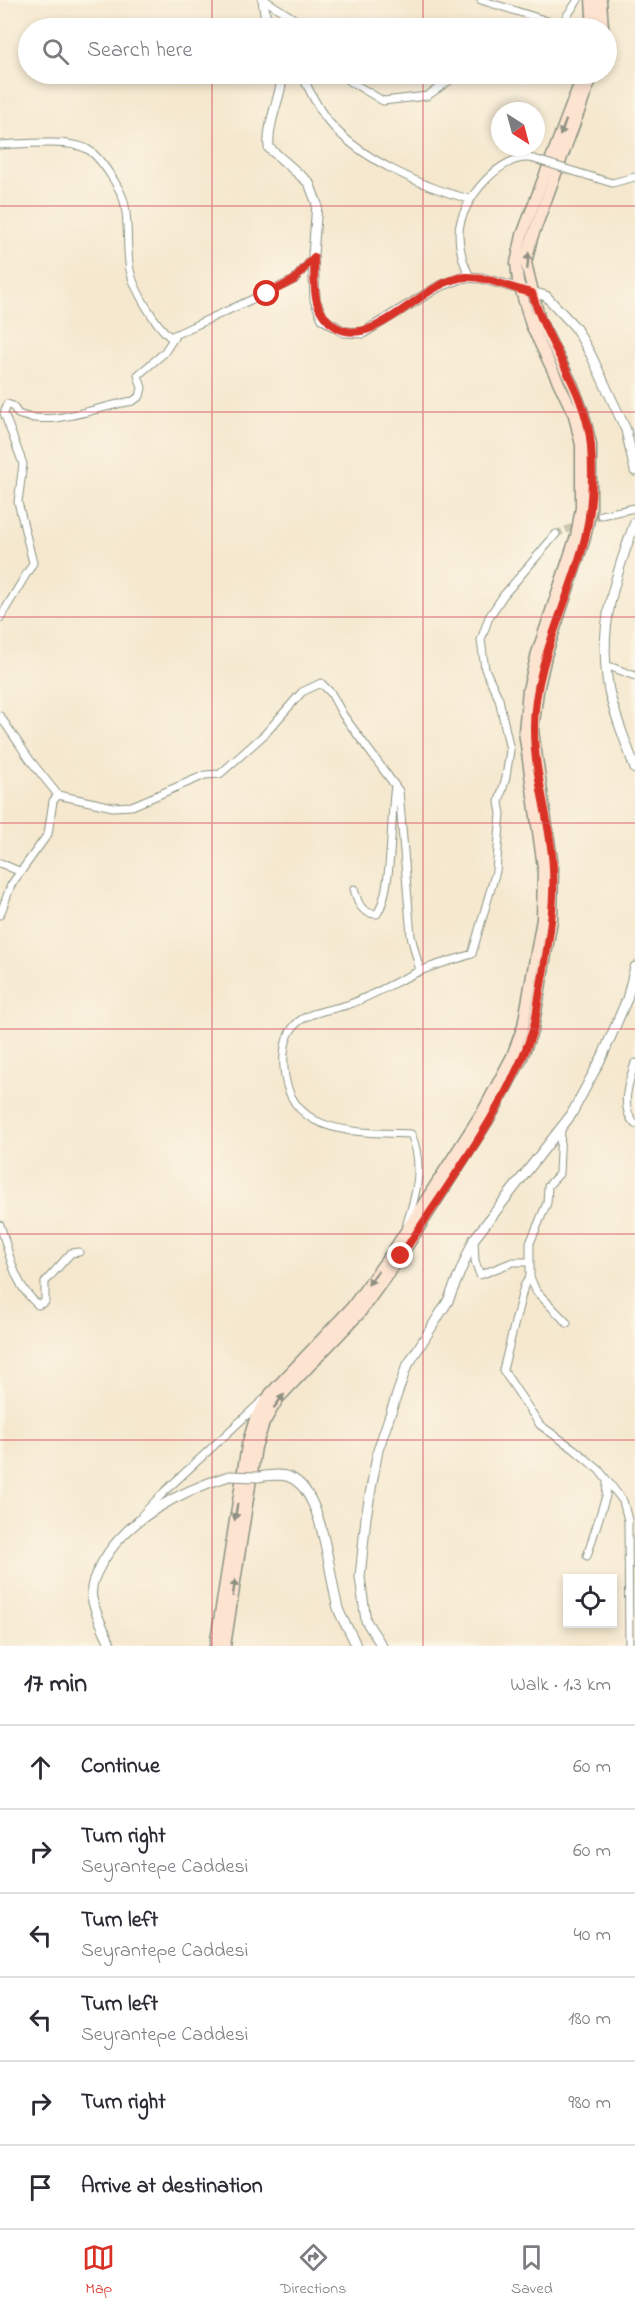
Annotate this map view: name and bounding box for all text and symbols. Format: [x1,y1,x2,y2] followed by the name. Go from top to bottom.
[18,18,617,84] search box
[39,35,72,68] icon: search
[87,35,192,67] text: Search here
[491,102,545,156] north arrow
[557,120,567,138] one-way arrow
[523,251,533,270] one-way arrow
[253,280,279,306] route start
[387,1242,413,1268] route end
[367,1270,379,1286] one-way arrow
[273,1393,285,1409] one-way arrow
[231,1502,240,1521] one-way arrow
[563,1574,617,1628] map controls
[563,1574,617,1628] button: locate
[230,1579,239,1598] one-way arrow
[24,1666,87,1704] text: 17 min
[510,1671,611,1700] text: Walk · 1.3 km
[24,1751,57,1784] icon: ahead
[81,1751,160,1783] text: Continue
[573,1753,611,1782] text: 60 m
[81,1821,166,1853] text: Turn right
[24,1835,57,1868] icon: right
[573,1837,611,1866] text: 60 m
[81,1853,248,1882] text: Seyrantepe Caddesi
[81,1905,158,1937] text: Turn left
[24,1919,57,1952] icon: left
[574,1921,611,1950] text: 40 m
[81,1937,248,1966] text: Seyrantepe Caddesi
[81,1989,158,2021] text: Turn left
[24,2003,57,2036] icon: left
[568,2005,611,2034] text: 180 m
[81,2021,248,2050] text: Seyrantepe Caddesi
[24,2087,57,2120] icon: right
[81,2087,166,2119] text: Turn right
[568,2089,611,2118] text: 980 m
[24,2171,57,2204] icon: arrive
[81,2171,263,2203] text: Arrive at destination
[82,2241,115,2301] tab: Map
[280,2241,346,2301] tab: Directions
[511,2241,553,2301] tab: Saved

